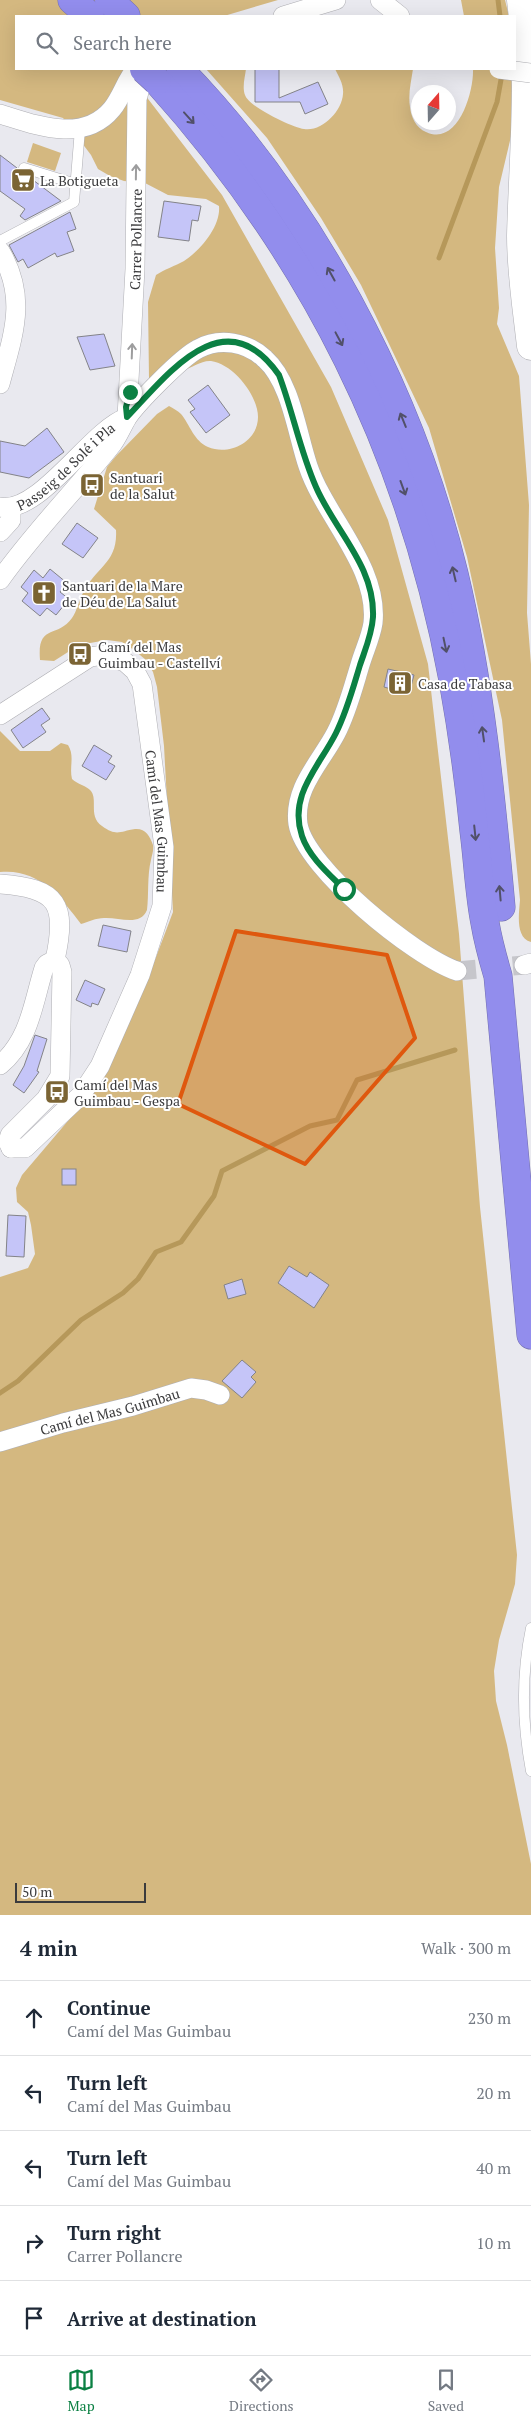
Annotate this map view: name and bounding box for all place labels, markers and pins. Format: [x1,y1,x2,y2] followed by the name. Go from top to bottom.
[10,167,36,193] supermarket icon: La Botigueta
[40,171,118,190] place label: La Botigueta
[110,468,176,503] place label: Santuari de la Salut
[79,472,105,498] bus stop icon: Santuari de la Salut
[62,576,183,611] place label: Santuari de la Mare de Déu de La Salut
[31,580,57,606] church icon: Santuari de la Mare de Déu de La Salut
[98,637,221,672] place label: Camí del Mas Guimbau - Castellví
[67,641,93,667] bus stop icon: Camí del Mas Guimbau - Castellví
[387,670,413,696] building icon: Casa de Tabasa
[418,674,512,693] place label: Casa de Tabasa
[74,1075,180,1110] place label: Camí del Mas Guimbau - Gespa
[44,1079,70,1105] bus stop icon: Camí del Mas Guimbau - Gespa

